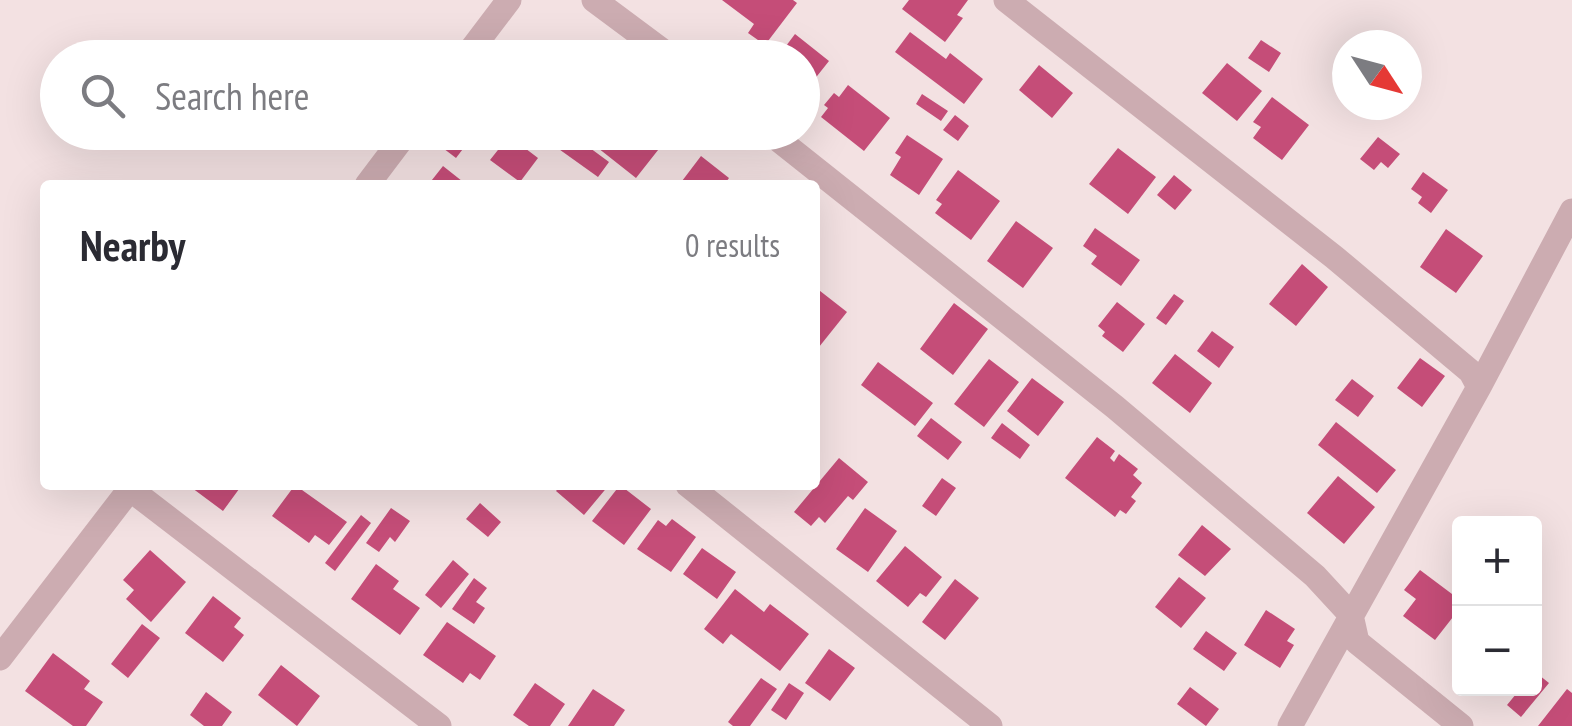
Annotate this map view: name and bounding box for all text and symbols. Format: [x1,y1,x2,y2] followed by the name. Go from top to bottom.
[1332,30,1422,120] north arrow
[40,40,820,150] search box
[75,68,130,123] icon: search
[155,71,309,120] text: Search here
[80,218,185,273] text: Nearby
[685,224,780,266] text: 0 results
[1452,516,1542,696] map controls
[1452,516,1542,606] button: +
[1452,606,1542,696] button: −

